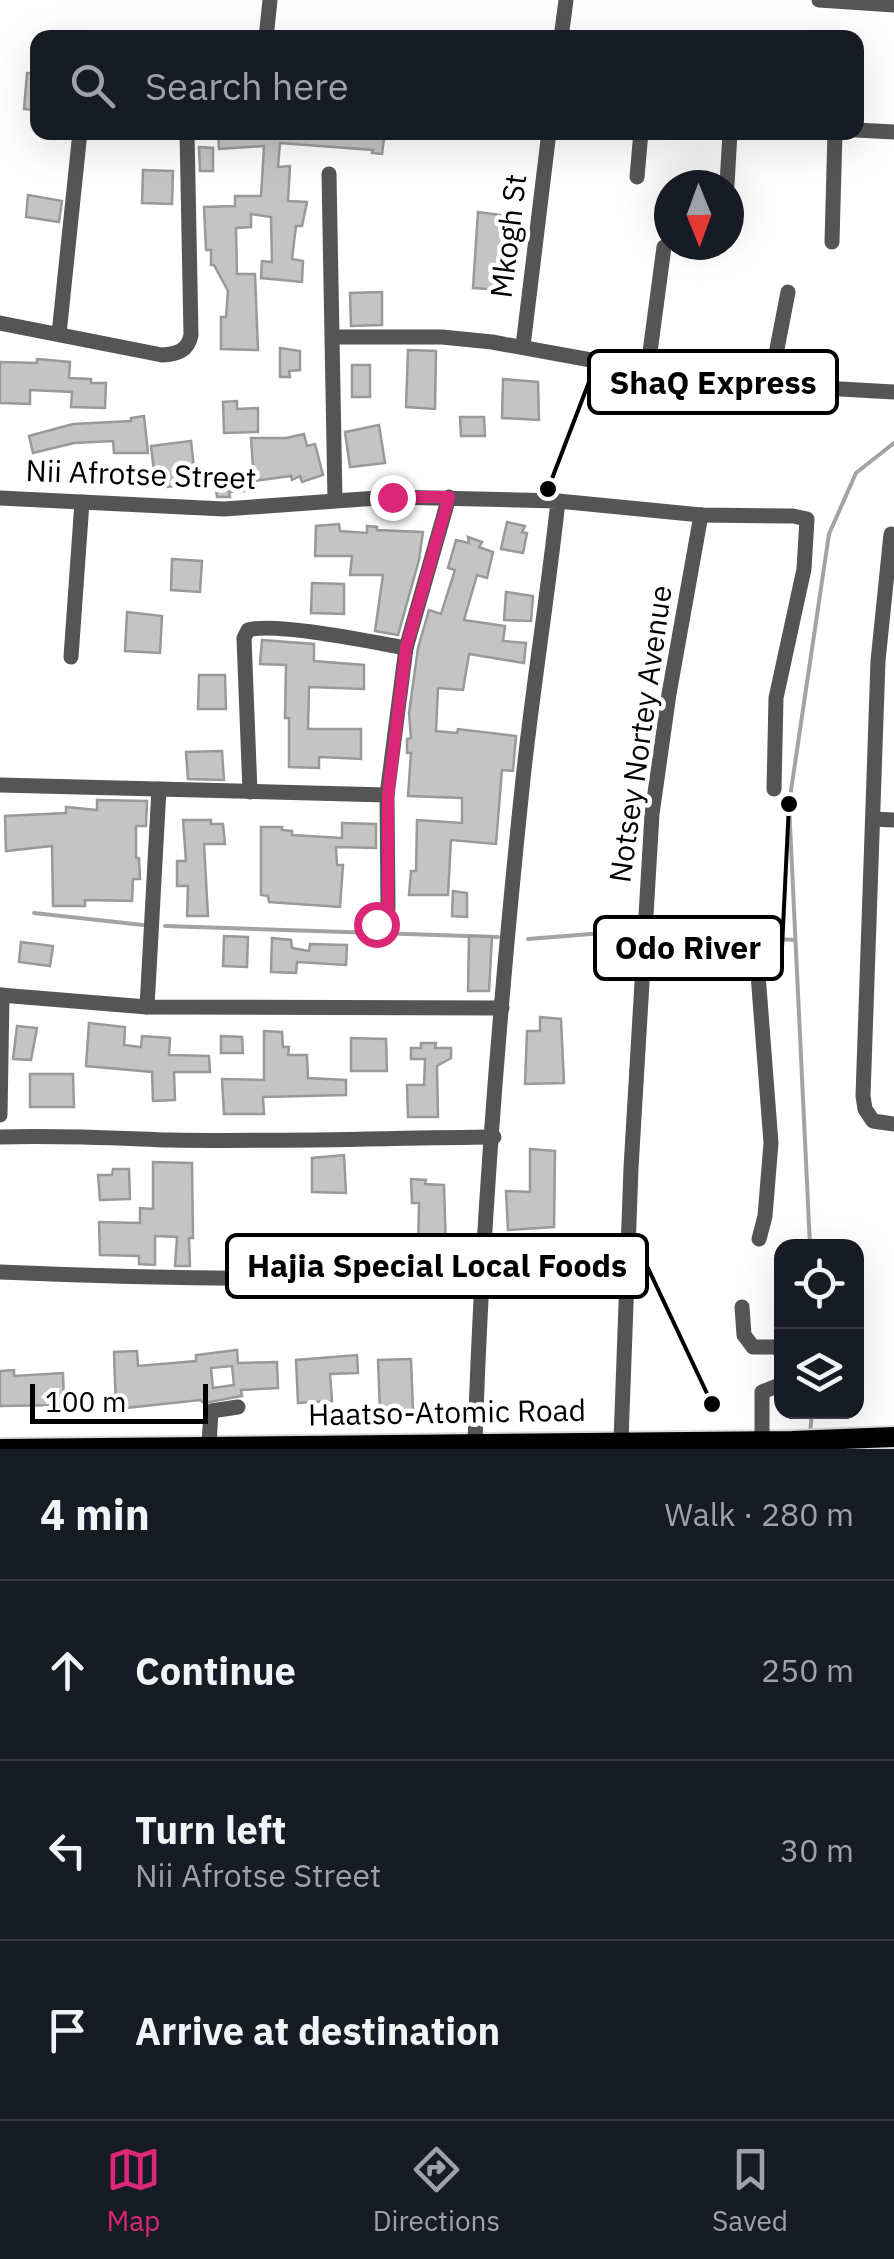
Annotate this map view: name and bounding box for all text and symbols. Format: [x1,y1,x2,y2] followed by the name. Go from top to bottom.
[30,30,864,140] search box
[65,58,120,113] icon: search
[145,61,349,110] text: Search here
[654,170,744,260] north arrow
[481,172,534,300] street label: Mkogh St
[589,351,837,413] callout: ShaQ Express
[609,361,817,403] text: ShaQ Express
[25,450,257,497] street label: Nii Afrotse Street
[370,475,416,521] route end
[599,583,680,885] street label: Notsey Nortey Avenue
[354,902,400,948] route start
[595,917,782,979] callout: Odo River
[615,926,761,968] text: Odo River
[227,1235,647,1297] callout: Hajia Special Local Foods
[774,1239,864,1419] map controls
[774,1239,864,1329] button: locate
[247,1244,627,1286] text: Hajia Special Local Foods
[774,1329,864,1419] button: layers
[30,1379,208,1424] scale bar
[45,1383,126,1420] text: 100 m
[308,1390,586,1433] street label: Haatso-Atomic Road
[40,1487,150,1542] text: 4 min
[665,1493,854,1535] text: Walk · 280 m
[40,1643,95,1698] icon: ahead
[135,1646,296,1695] text: Continue
[761,1649,854,1691] text: 250 m
[135,1805,286,1854] text: Turn left
[40,1823,95,1878] icon: left
[780,1829,854,1871] text: 30 m
[135,1854,381,1896] text: Nii Afrotse Street
[40,2003,95,2058] icon: arrive
[135,2006,500,2055] text: Arrive at destination
[106,2142,161,2239] tab: Map
[373,2142,500,2239] tab: Directions
[712,2142,788,2239] tab: Saved

